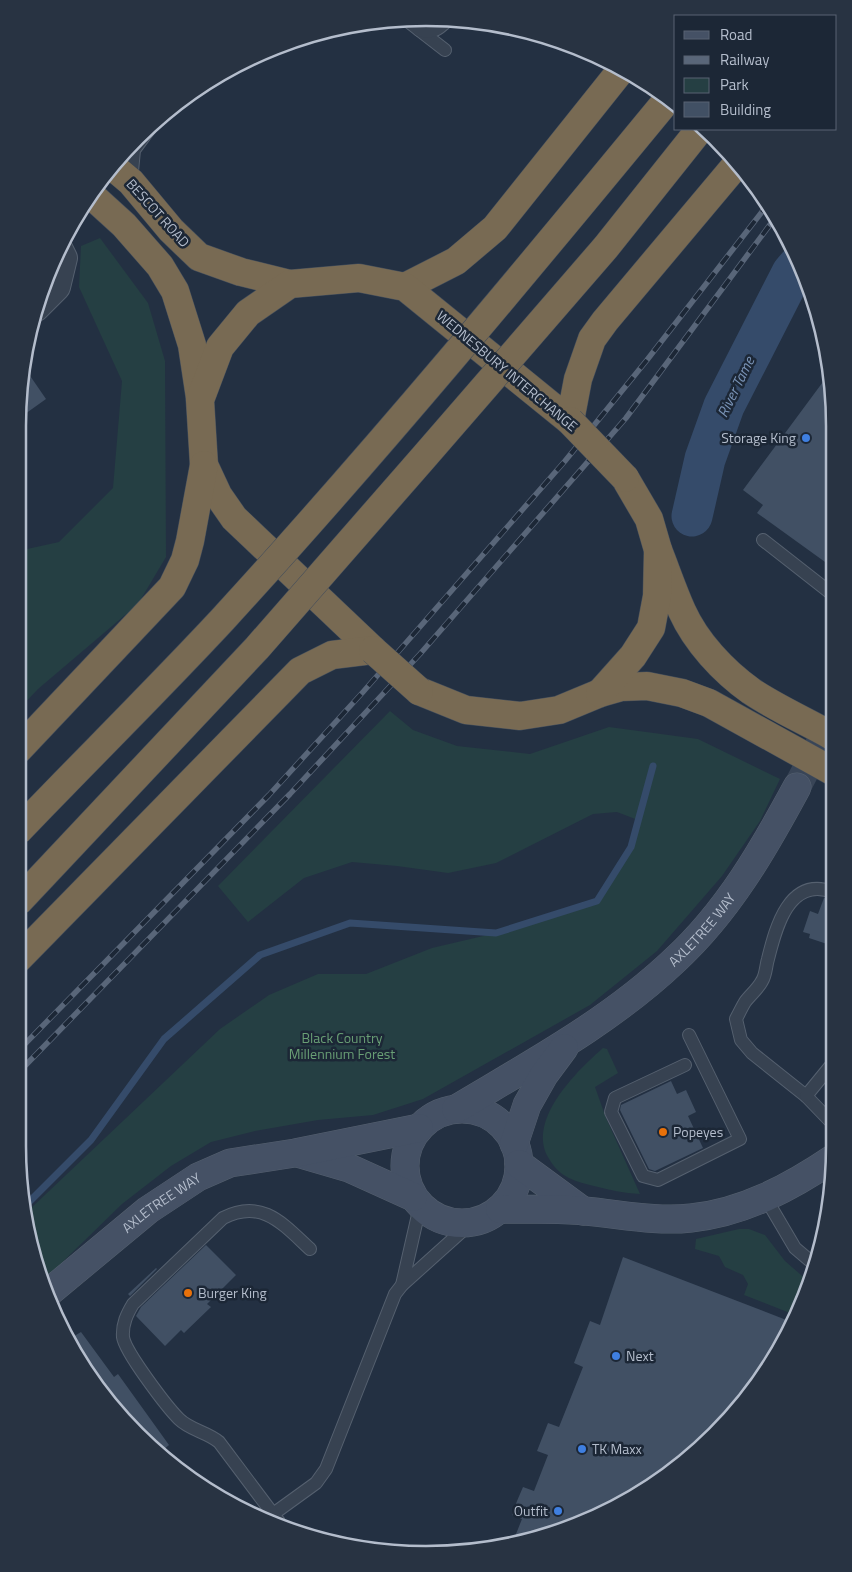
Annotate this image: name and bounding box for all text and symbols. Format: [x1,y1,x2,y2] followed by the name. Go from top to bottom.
[674,15,837,130] legend
[720,23,752,46] text: Road
[720,48,770,71] text: Railway
[720,73,749,96] text: Park
[720,98,771,121] text: Building
[122,174,195,252] street label: BESCOT ROAD
[432,305,583,436] street label: WEDNESBURY INTERCHANGE
[711,352,761,421] water label: River Tame
[721,427,796,448] place label: Storage King
[800,432,812,444] marker: Storage King
[663,888,740,971] street label: AXLETREE WAY
[289,1027,395,1064] park label: Black Country Millennium Forest
[673,1121,723,1142] place label: Popeyes
[657,1126,669,1138] marker: Popeyes
[117,1167,205,1238] street label: AXLETREE WAY
[198,1282,267,1303] place label: Burger King
[182,1287,194,1299] marker: Burger King
[626,1345,654,1366] place label: Next
[610,1350,622,1362] marker: Next
[592,1438,643,1459] place label: TK Maxx
[576,1443,588,1455] marker: TK Maxx
[514,1500,548,1521] place label: Outfit
[552,1505,564,1517] marker: Outfit

